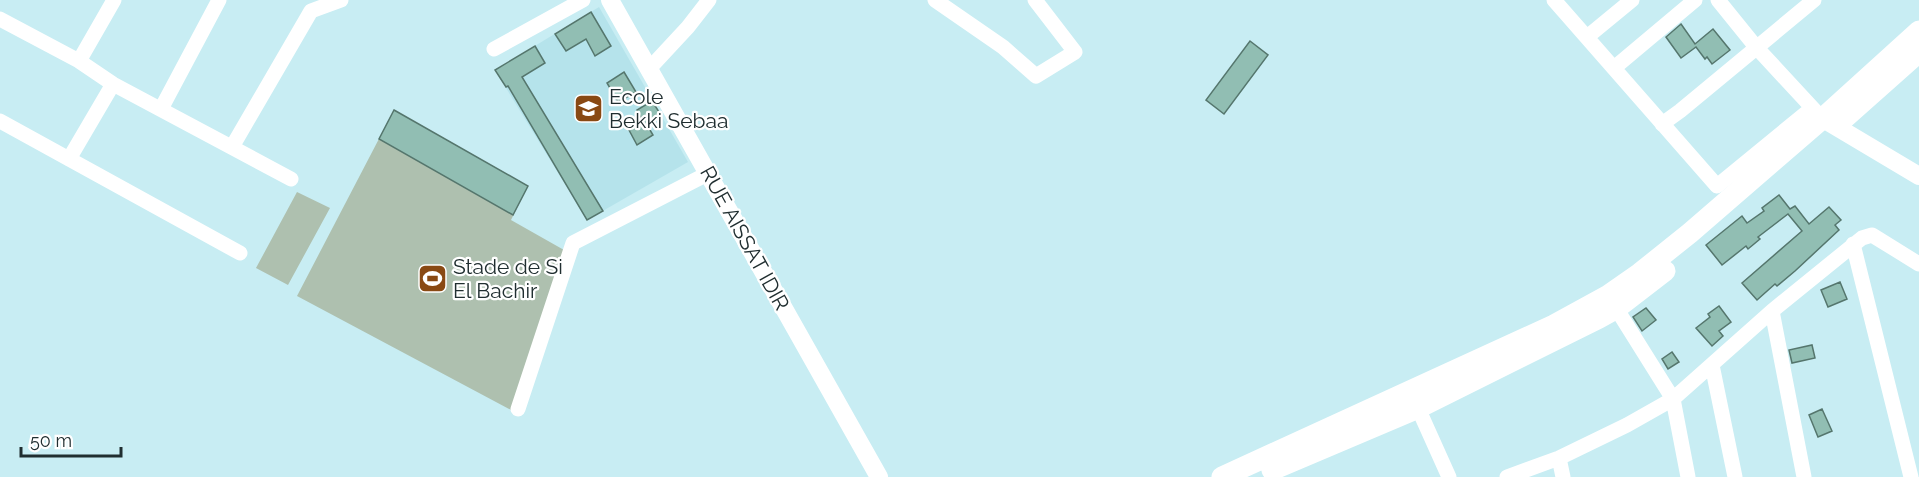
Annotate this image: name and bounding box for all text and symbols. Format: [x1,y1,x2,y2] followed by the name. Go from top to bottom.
[609,84,728,133] place label: Ecole Bekki Sebaa
[572,92,604,124] school or university icon: Ecole Bekki Sebaa
[695,161,795,315] street label: RUE AISSAT IDIR
[453,254,563,303] place label: Stade de Si El Bachir
[416,262,448,294] sports icon: Stade de Si El Bachir
[21,420,122,458] scale bar
[30,430,72,451] text: 50 m

